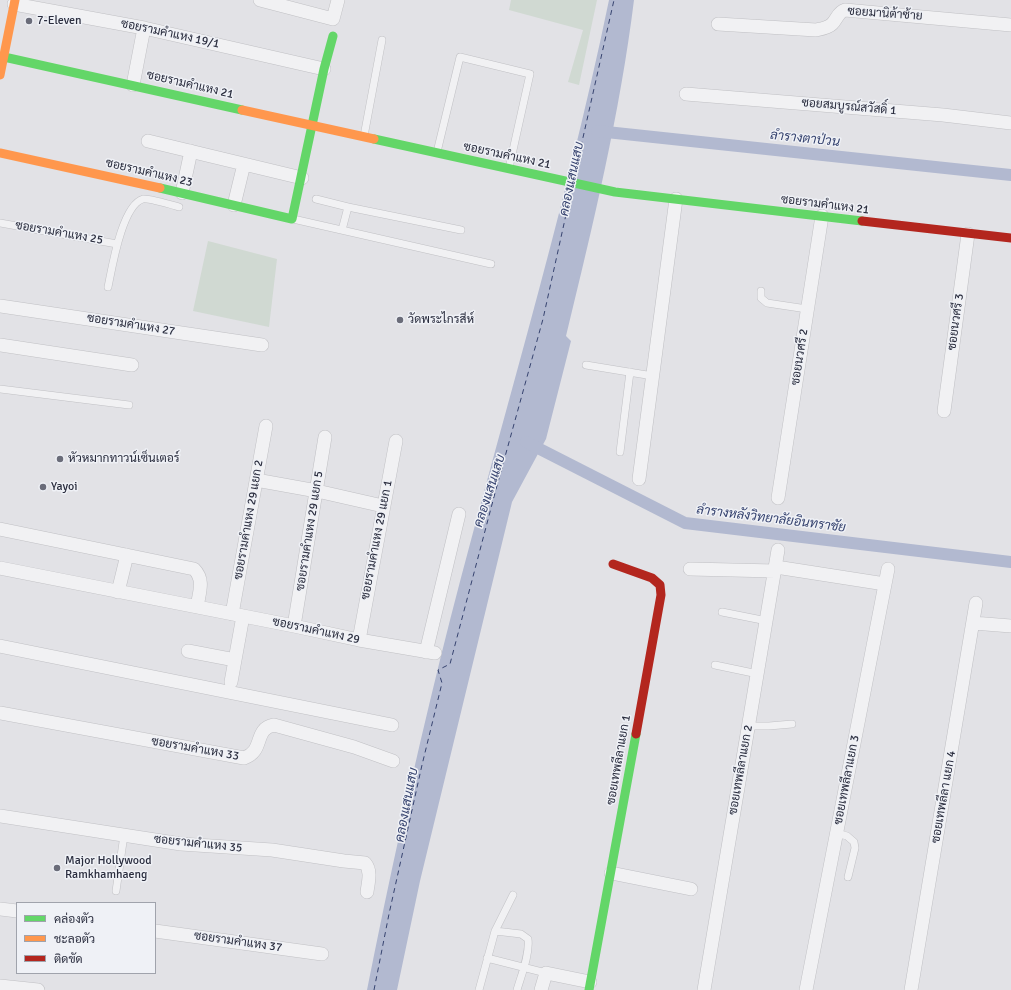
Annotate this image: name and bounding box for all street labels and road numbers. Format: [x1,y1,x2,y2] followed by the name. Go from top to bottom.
[847,4,923,24] street label: ซอยมานิต้าซ้าย
[119,17,221,51] street label: ซอยรามคำแหง 19/1
[145,68,235,102] street label: ซอยรามคำแหง 21
[801,96,897,118] street label: ซอยสมบูรณ์สวัสดิ์ 1
[462,140,552,172] street label: ซอยรามคำแหง 21
[104,156,194,190] street label: ซอยรามคำแหง 23
[780,192,870,218] street label: ซอยรามคำแหง 21
[14,218,104,248] street label: ซอยรามคำแหง 25
[945,293,967,351] street label: ซอยนวศรี 3
[86,311,176,339] street label: ซอยรามคำแหง 27
[788,328,812,386] street label: ซอยนวศรี 2
[231,459,267,581] street label: ซอยรามคำแหง 29 แยก 2
[293,470,327,592] street label: ซอยรามคำแหง 29 แยก 5
[358,479,396,601] street label: ซอยรามคำแหง 29 แยก 1
[271,615,361,647] street label: ซอยรามคำแหง 29
[604,714,634,806] street label: ซอยเทพลีลาแยก 1
[726,724,756,816] street label: ซอยเทพลีลาแยก 2
[150,734,240,764] street label: ซอยรามคำแหง 33
[831,734,863,826] street label: ซอยเทพลีลาแยก 3
[929,750,959,844] street label: ซอยเทพลีลา แยก 4
[153,832,243,856] street label: ซอยรามคำแหง 35
[193,929,283,955] street label: ซอยรามคำแหง 37

